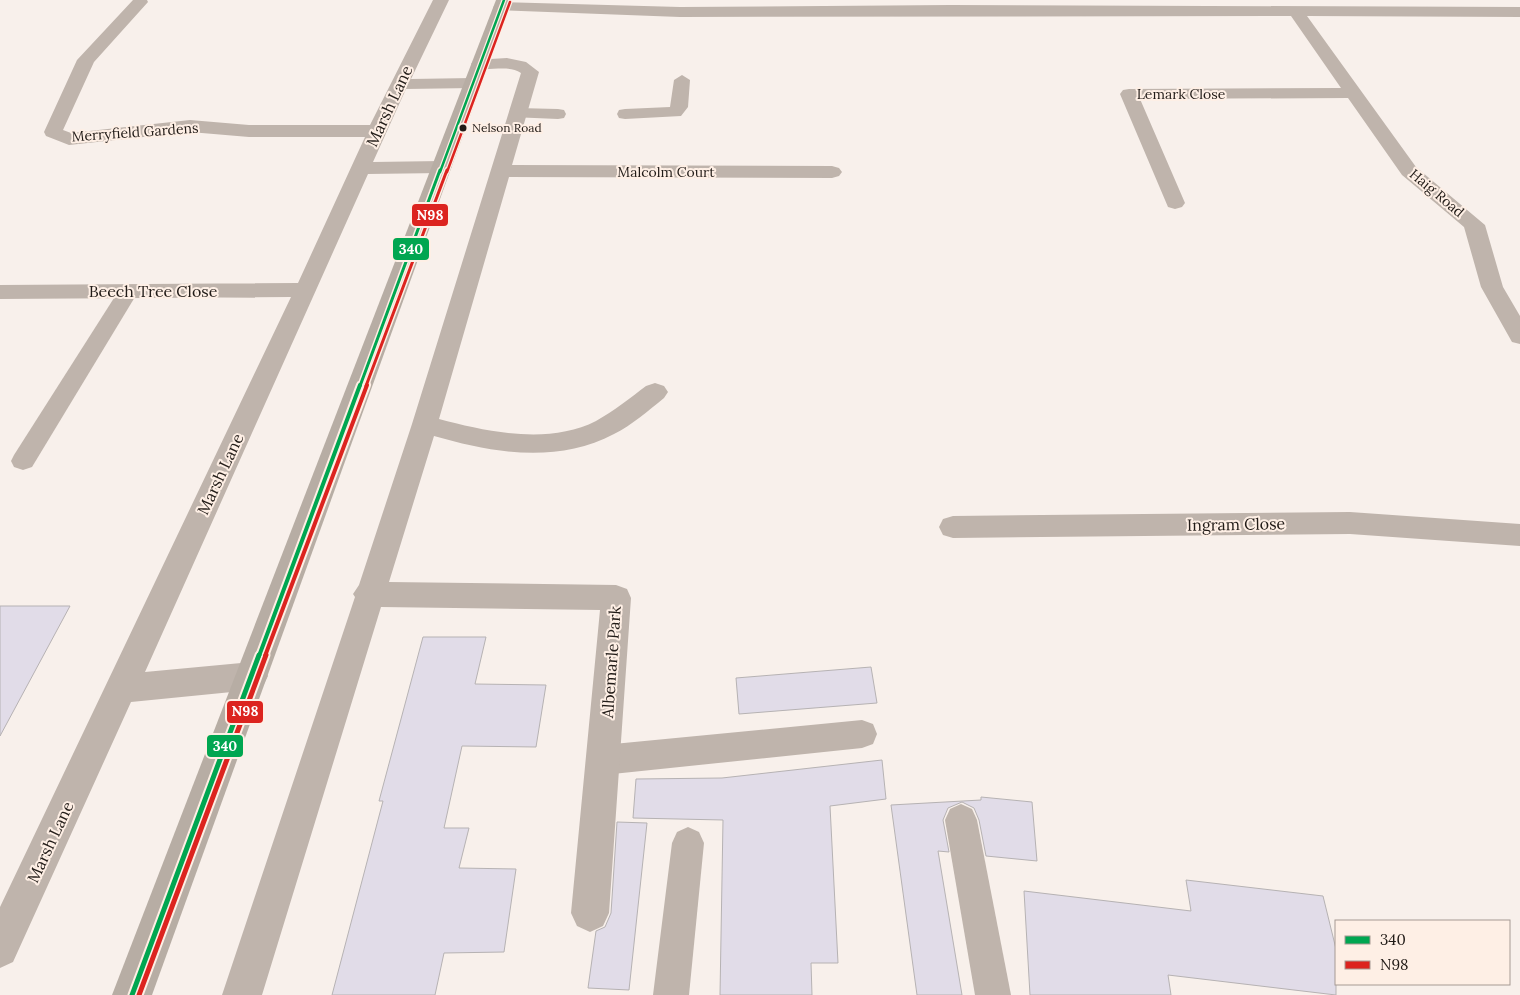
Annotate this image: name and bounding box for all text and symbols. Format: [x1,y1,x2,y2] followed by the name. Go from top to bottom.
[361,62,417,150] street label: Marsh Lane
[1137,85,1226,103] street label: Lemark Close
[71,119,199,145] street label: Merryfield Gardens
[472,120,542,135] place label: Nelson Road
[458,123,468,133] marker: Nelson Road
[617,163,715,181] street label: Malcolm Court
[1406,165,1468,221] street label: Haig Road
[411,203,449,227] line badge: N98
[417,206,443,224] text: N98
[392,237,430,261] line badge: 340
[399,240,423,258] text: 340
[89,281,218,301] street label: Beech Tree Close
[192,430,248,518] street label: Marsh Lane
[1187,513,1286,535] street label: Ingram Close
[597,605,625,720] street label: Albemarle Park
[226,700,264,724] line badge: N98
[232,702,258,720] text: N98
[206,734,244,758] line badge: 340
[213,737,237,755] text: 340
[22,798,78,886] street label: Marsh Lane
[1335,920,1510,985] legend
[1380,930,1406,949] text: 340
[1380,955,1409,974] text: N98

